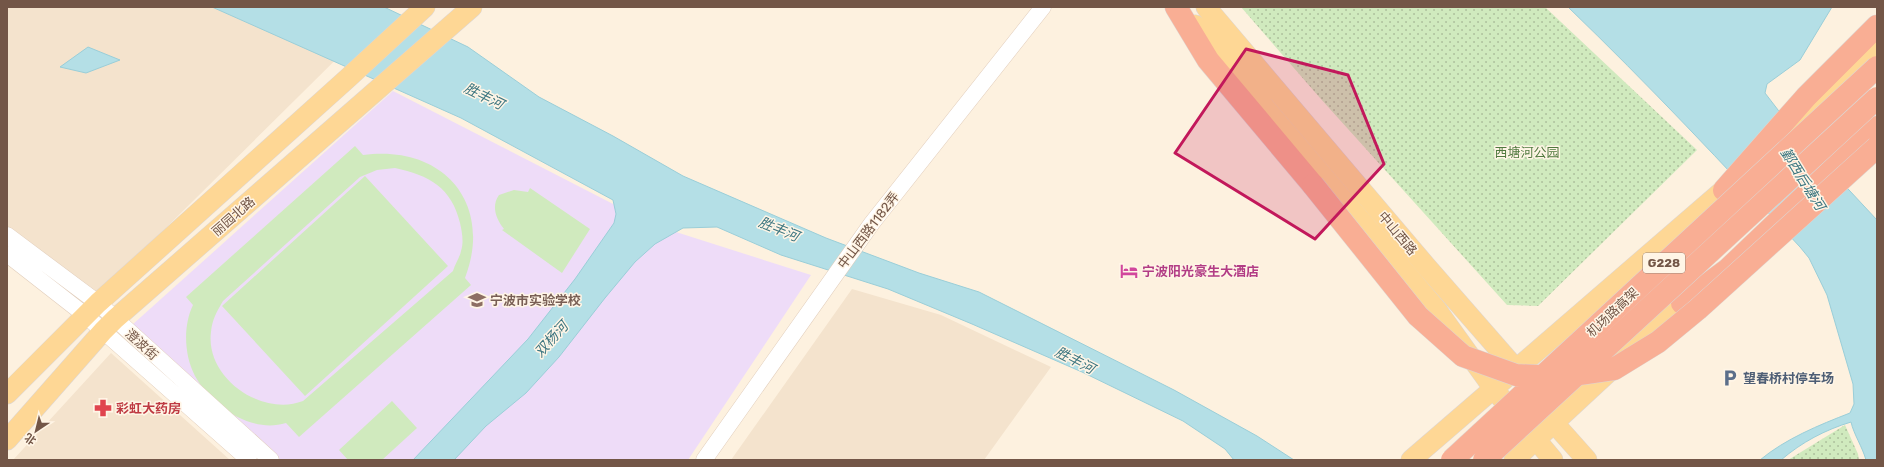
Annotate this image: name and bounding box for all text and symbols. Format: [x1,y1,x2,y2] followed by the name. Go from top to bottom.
[461,80,509,115] water label: 胜丰河
[1494,145,1560,160] park label: 西塘河公园
[1777,145,1830,216] water label: 鄞西后塘河
[835,189,902,272] street label: 中山西路1182弄
[209,194,258,239] street label: 丽园北路
[1375,209,1420,258] street label: 中山西路
[756,214,804,246] water label: 胜丰河
[1643,253,1685,273] road number: G228
[1119,261,1139,281] hotel icon: 宁波阳光豪生大酒店
[1142,264,1259,279] place label: 宁波阳光豪生大酒店
[1583,285,1641,340] street label: 机场路高架
[467,290,487,310] school or university icon: 宁波市实验学校
[490,293,581,308] place label: 宁波市实验学校
[531,316,574,361] water label: 双杨河
[122,326,161,363] street label: 澄波街
[1052,343,1100,379] water label: 胜丰河
[1720,368,1740,388] parking icon: 望春桥村停车场
[1743,371,1834,386] place label: 望春桥村停车场
[93,398,113,418] pharmacy icon: 彩虹大药房
[116,401,181,416] place label: 彩虹大药房
[16,411,56,451] north arrow
[22,430,39,447] text: 北

